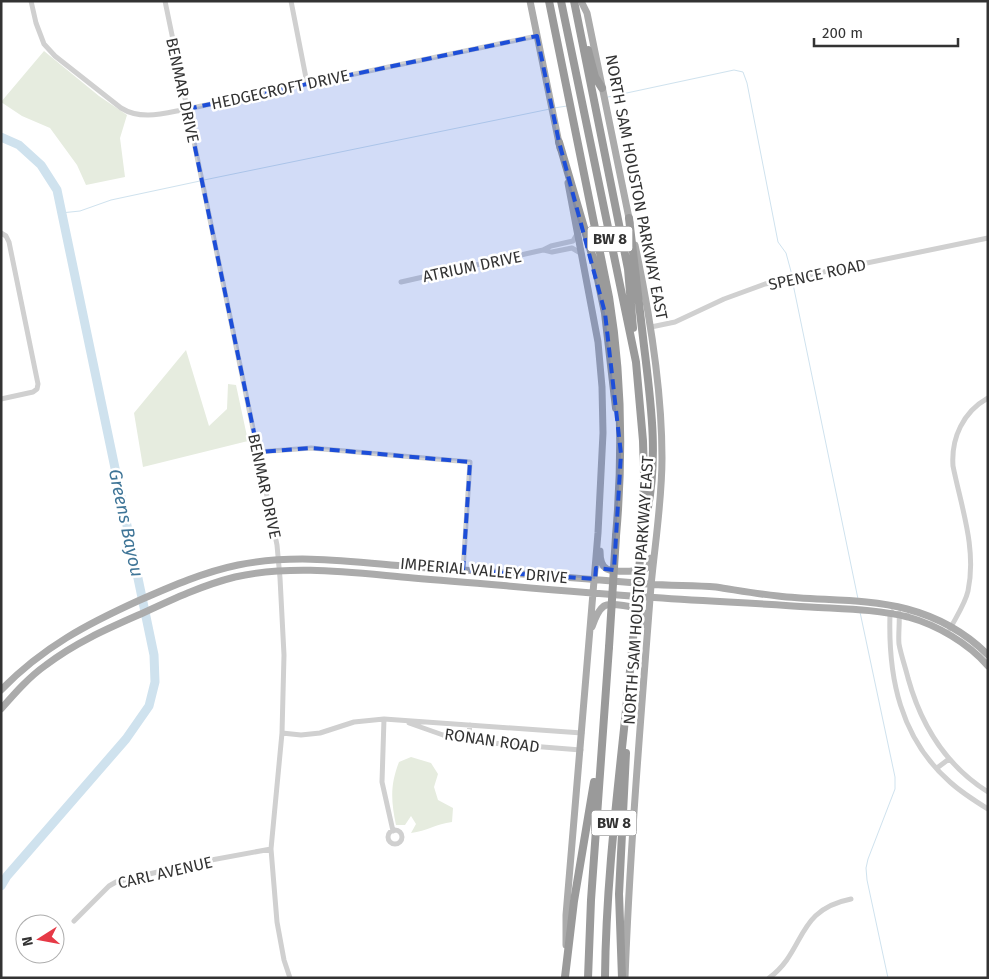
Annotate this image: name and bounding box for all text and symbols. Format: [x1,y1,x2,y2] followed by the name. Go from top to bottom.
[814,15,958,47] scale bar
[822,24,863,42] text: 200 m
[162,36,203,144] street label: BENMAR DRIVE
[601,53,672,322] street label: NORTH SAM HOUSTON PARKWAY EAST
[210,66,351,113] street label: HEDGECROFT DRIVE
[588,226,632,252] road number: BW 8
[421,247,523,286] street label: ATRIUM DRIVE
[767,255,868,294] street label: SPENCE ROAD
[244,432,285,540] street label: BENMAR DRIVE
[620,454,657,725] street label: NORTH SAM HOUSTON PARKWAY EAST
[104,467,148,579] water label: Greens Bayou
[399,554,569,587] street label: IMPERIAL VALLEY DRIVE
[443,724,541,757] street label: RONAN ROAD
[592,810,636,836] road number: BW 8
[116,852,214,893] street label: CARL AVENUE
[15,914,65,964] north arrow
[18,935,37,948] text: N

